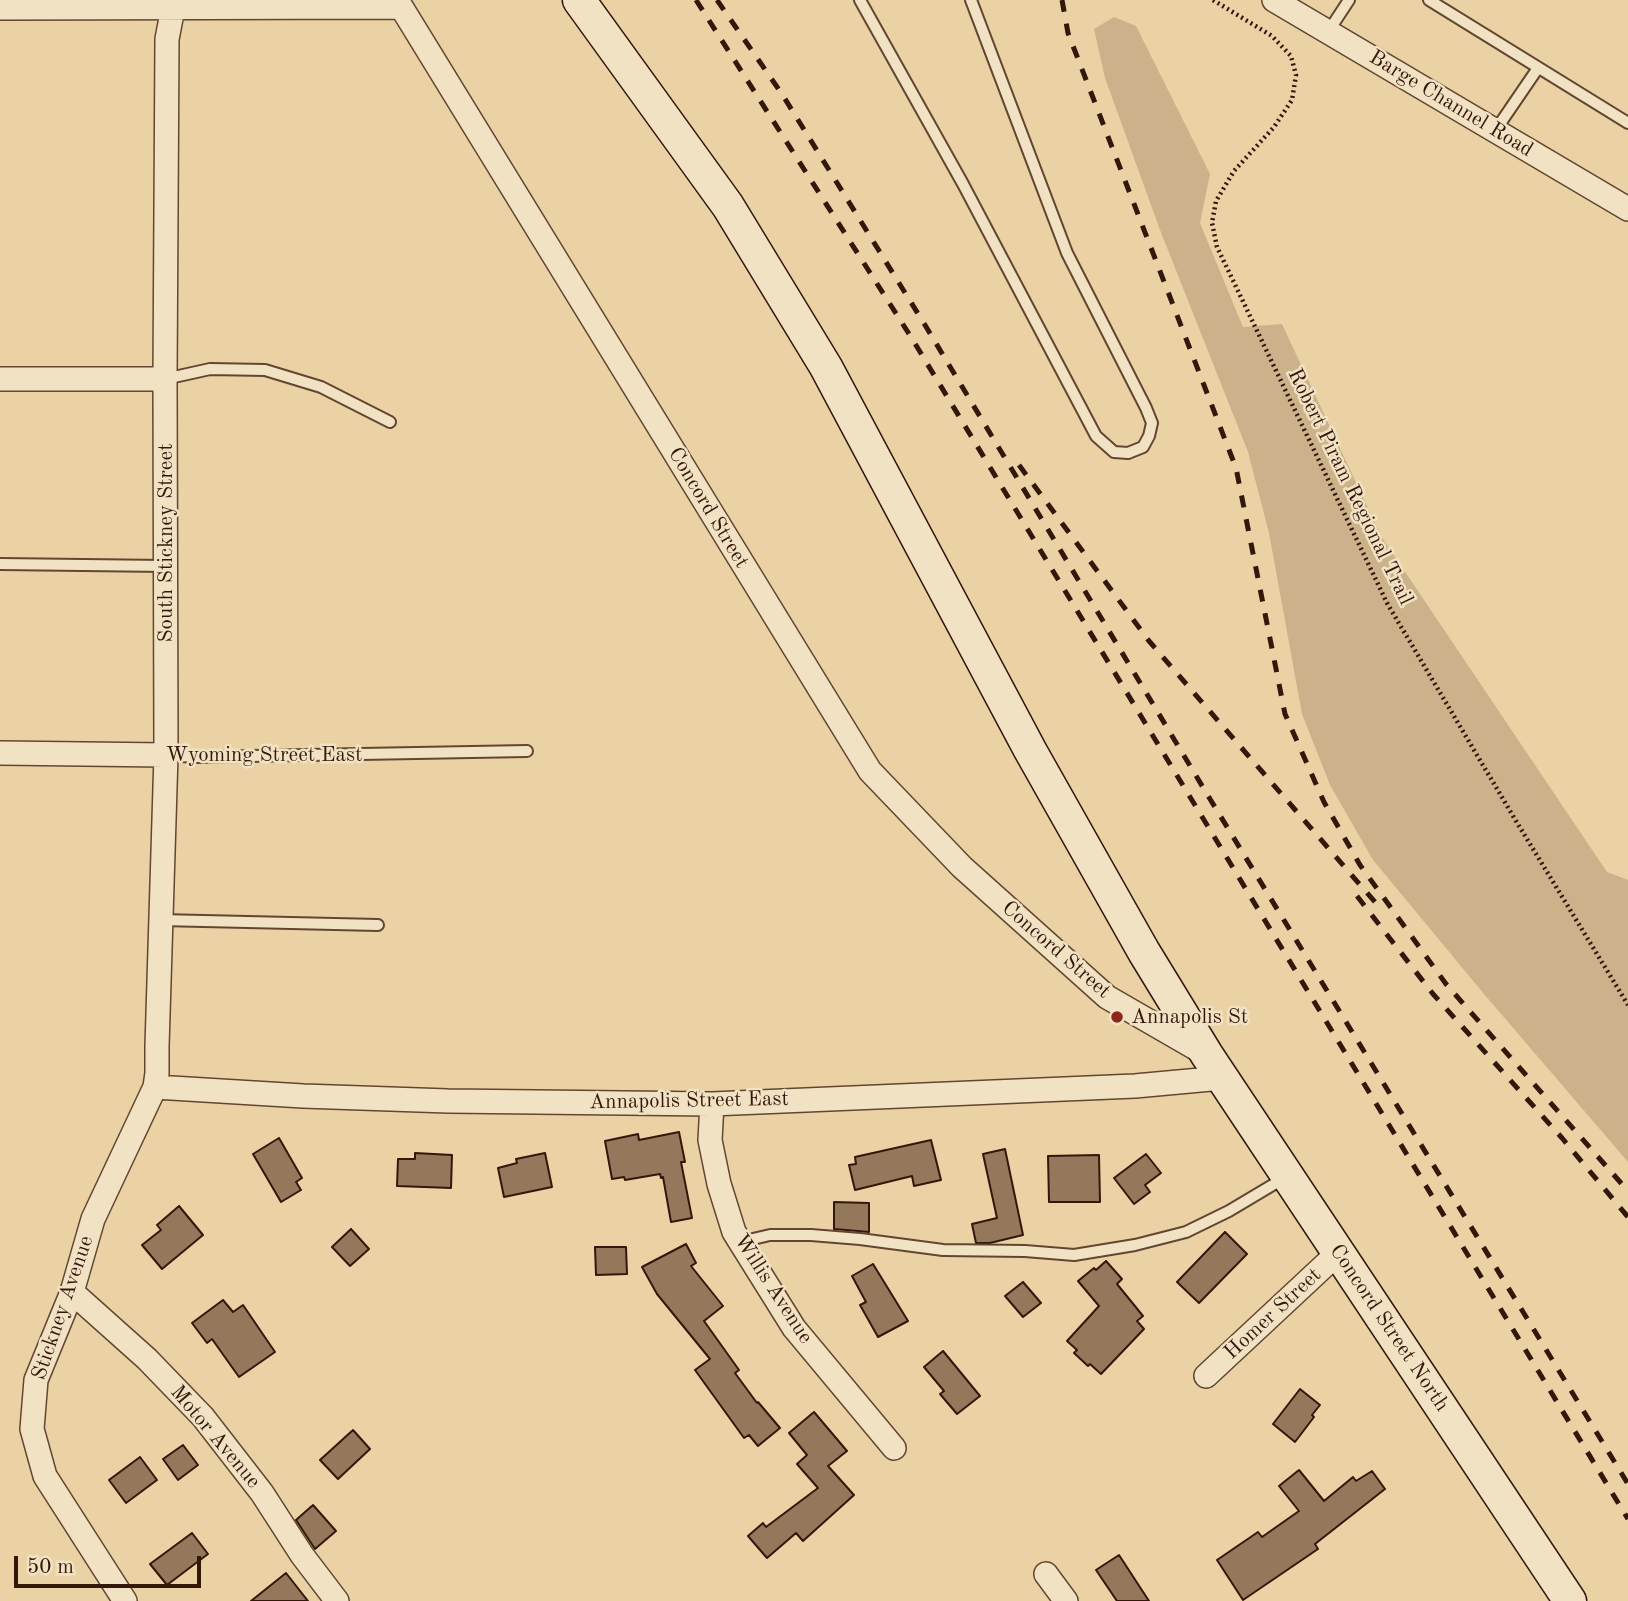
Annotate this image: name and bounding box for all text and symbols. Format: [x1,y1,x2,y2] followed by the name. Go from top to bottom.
[1364,45,1538,163] street label: Barge Channel Road
[1282,365,1418,609] street label: Robert Piram Regional Trail
[153,443,179,643] street label: South Stickney Street
[662,443,754,573] street label: Concord Street
[166,742,362,768] street label: Wyoming Street East
[996,896,1116,1004] street label: Concord Street
[1131,1004,1248,1030] place label: Annapolis St
[1109,1009,1125,1025] marker: Annapolis St
[589,1087,789,1115] street label: Annapolis Street East
[728,1229,818,1349] street label: Willis Avenue
[27,1233,99,1383] street label: Stickney Avenue
[1324,1240,1454,1416] street label: Concord Street North
[1219,1263,1327,1365] street label: Homer Street
[165,1380,265,1494] street label: Motor Avenue
[18,1542,205,1586] scale bar
[27,1557,74,1578] text: 50 m

